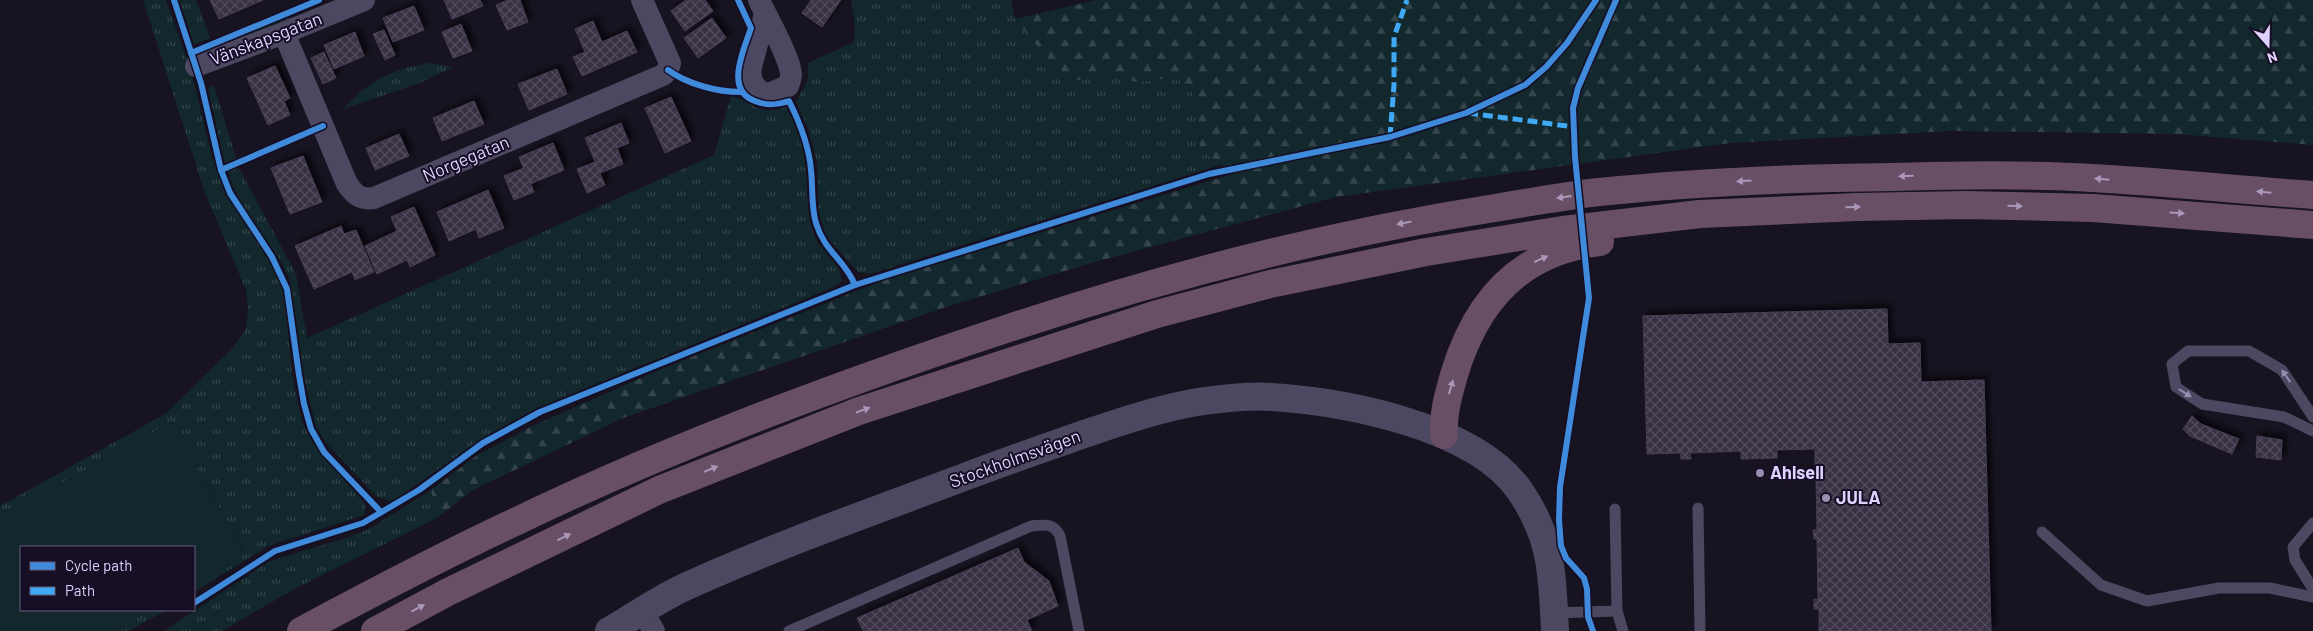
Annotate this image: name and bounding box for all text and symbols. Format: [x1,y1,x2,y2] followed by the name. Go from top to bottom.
[207,7,325,70] street label: Vänskapsgatan
[2243,20,2293,70] north arrow
[2265,48,2280,67] text: N
[419,130,512,186] street label: Norgegatan
[1898,172,1914,180] one-way arrow
[2094,174,2110,182] one-way arrow
[1735,178,1751,186] one-way arrow
[2256,187,2272,195] one-way arrow
[1556,193,1572,201] one-way arrow
[2007,202,2023,210] one-way arrow
[1845,203,1861,211] one-way arrow
[2170,210,2186,218] one-way arrow
[1396,219,1412,227] one-way arrow
[1534,255,1548,263] one-way arrow
[2281,370,2291,383] one-way arrow
[1447,380,1455,395] one-way arrow
[2178,389,2192,398] one-way arrow
[855,405,870,413] one-way arrow
[946,424,1083,492] street label: Stockholmsvägen
[1770,461,1824,483] place label: Ahlsell
[704,465,719,472] one-way arrow
[1754,467,1766,479] marker: Ahlsell
[1836,486,1881,508] place label: JULA
[1820,492,1832,504] marker: JULA
[557,533,571,541] one-way arrow
[20,546,195,611] legend
[65,556,132,574] text: Cycle path
[65,581,95,599] text: Path
[411,604,425,612] one-way arrow

